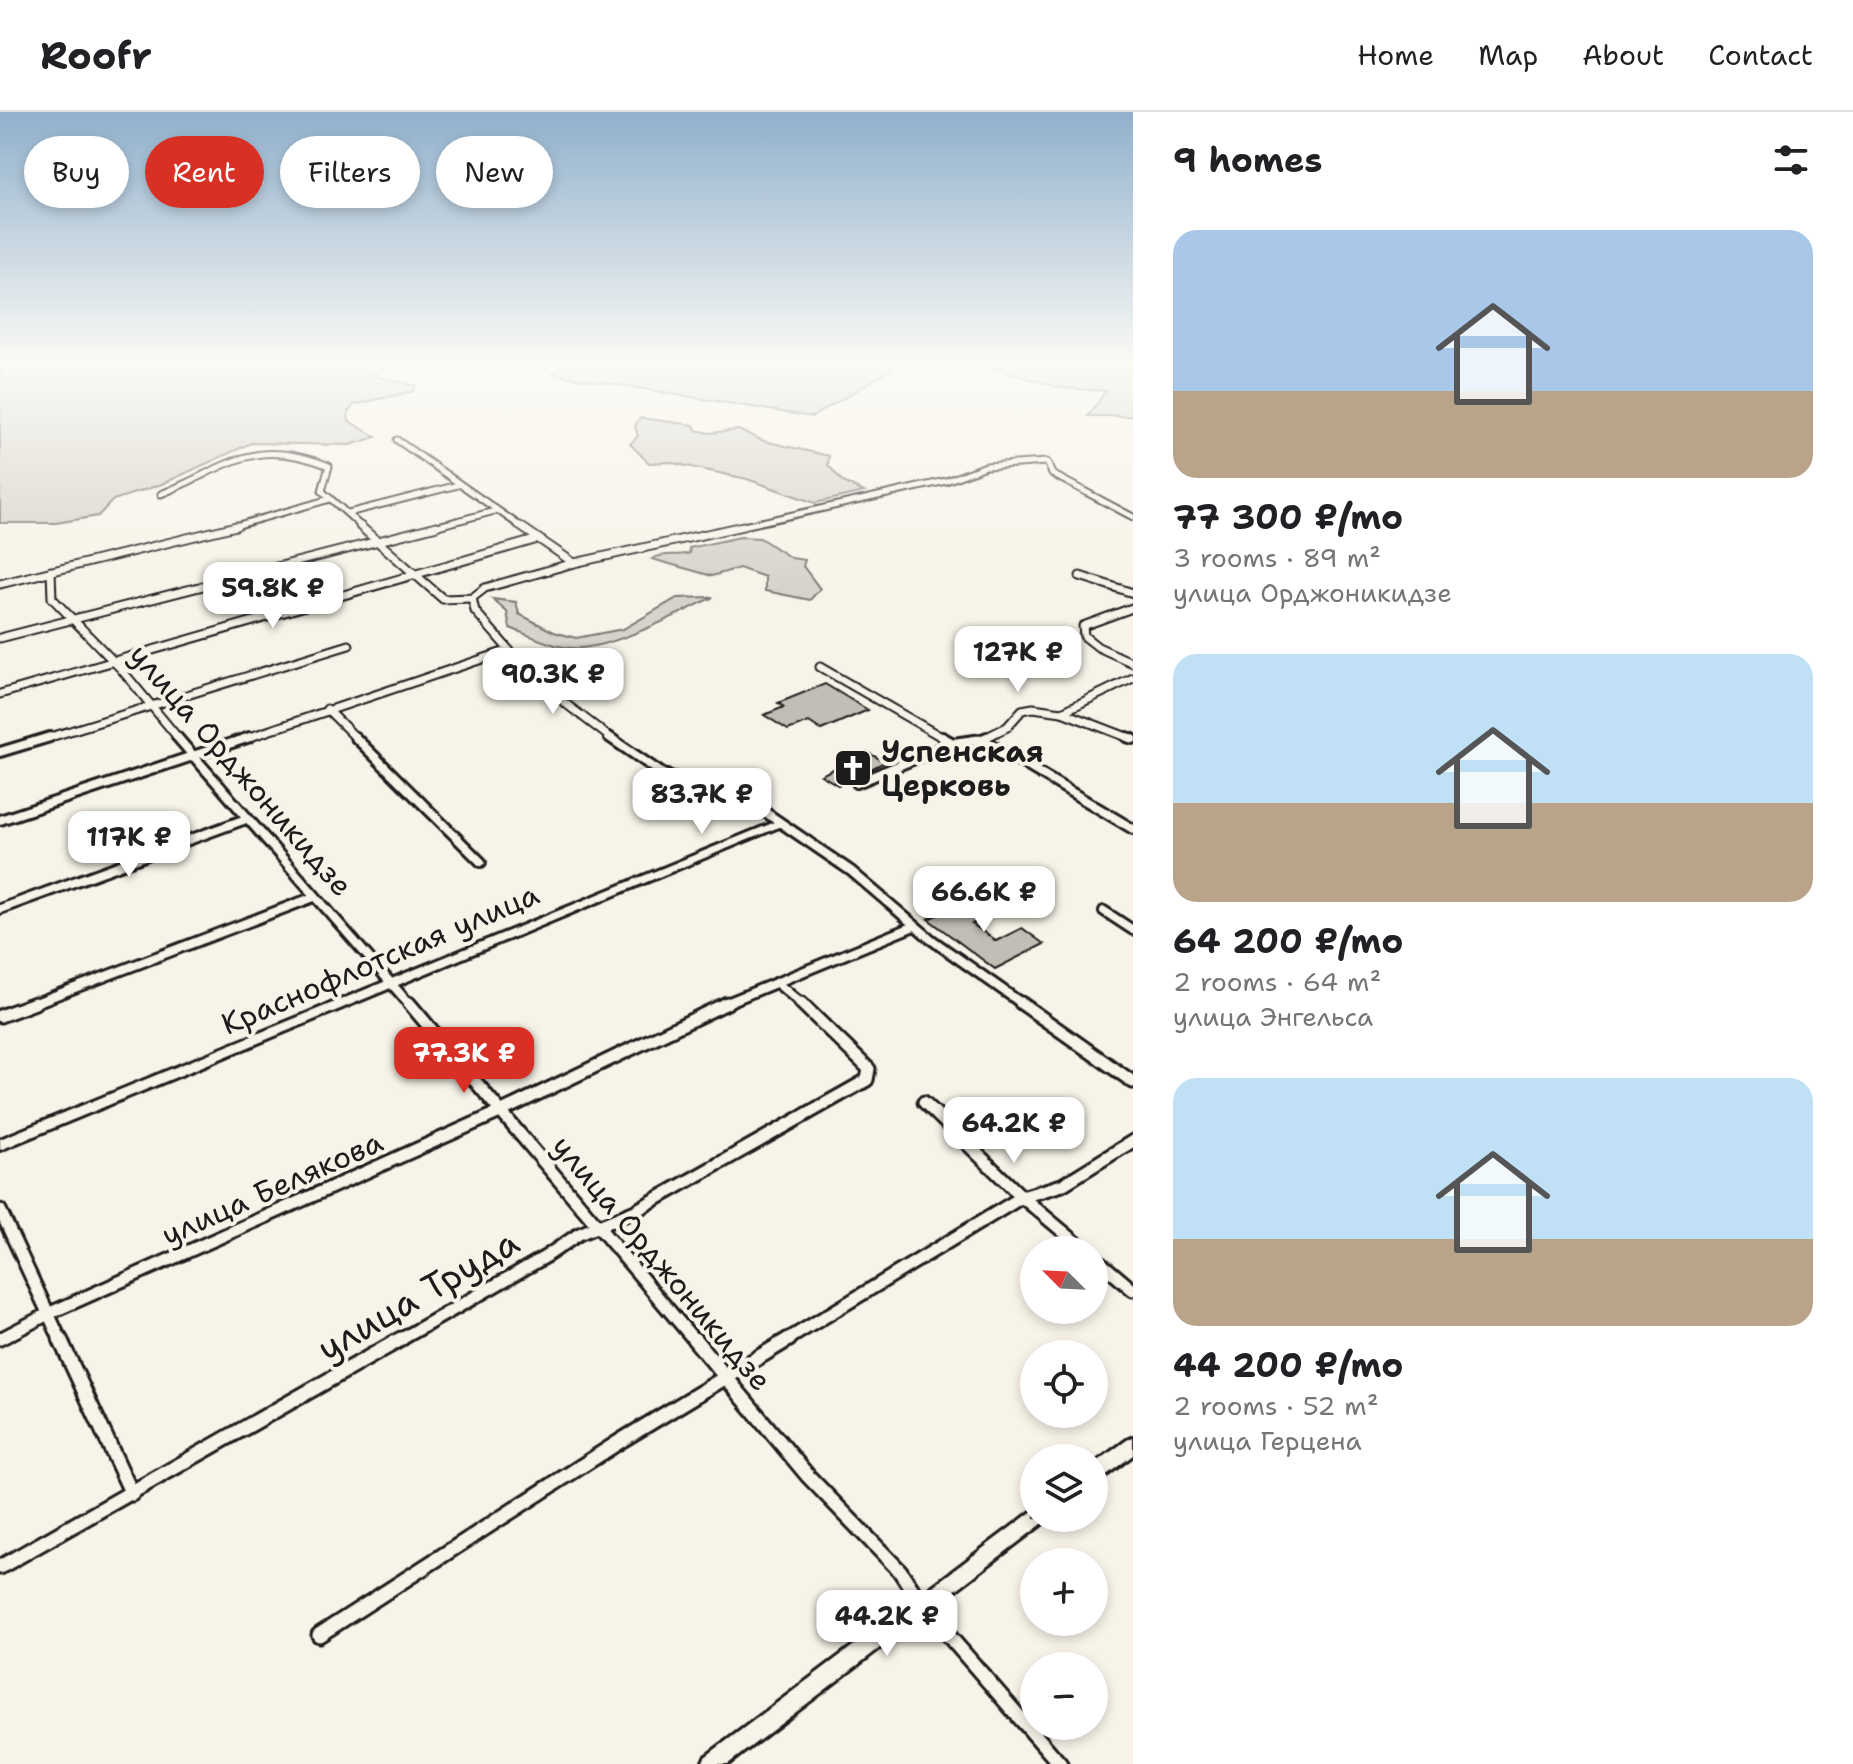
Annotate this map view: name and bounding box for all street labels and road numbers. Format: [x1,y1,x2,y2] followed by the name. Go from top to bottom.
[120,635,362,905] street label: улица Орджоникидзе
[215,873,545,1045] street label: Краснофлотская улица
[155,1121,389,1255] street label: улица Белякова
[543,1127,781,1399] street label: улица Орджоникидзе
[308,1217,528,1373] street label: улица Труда

